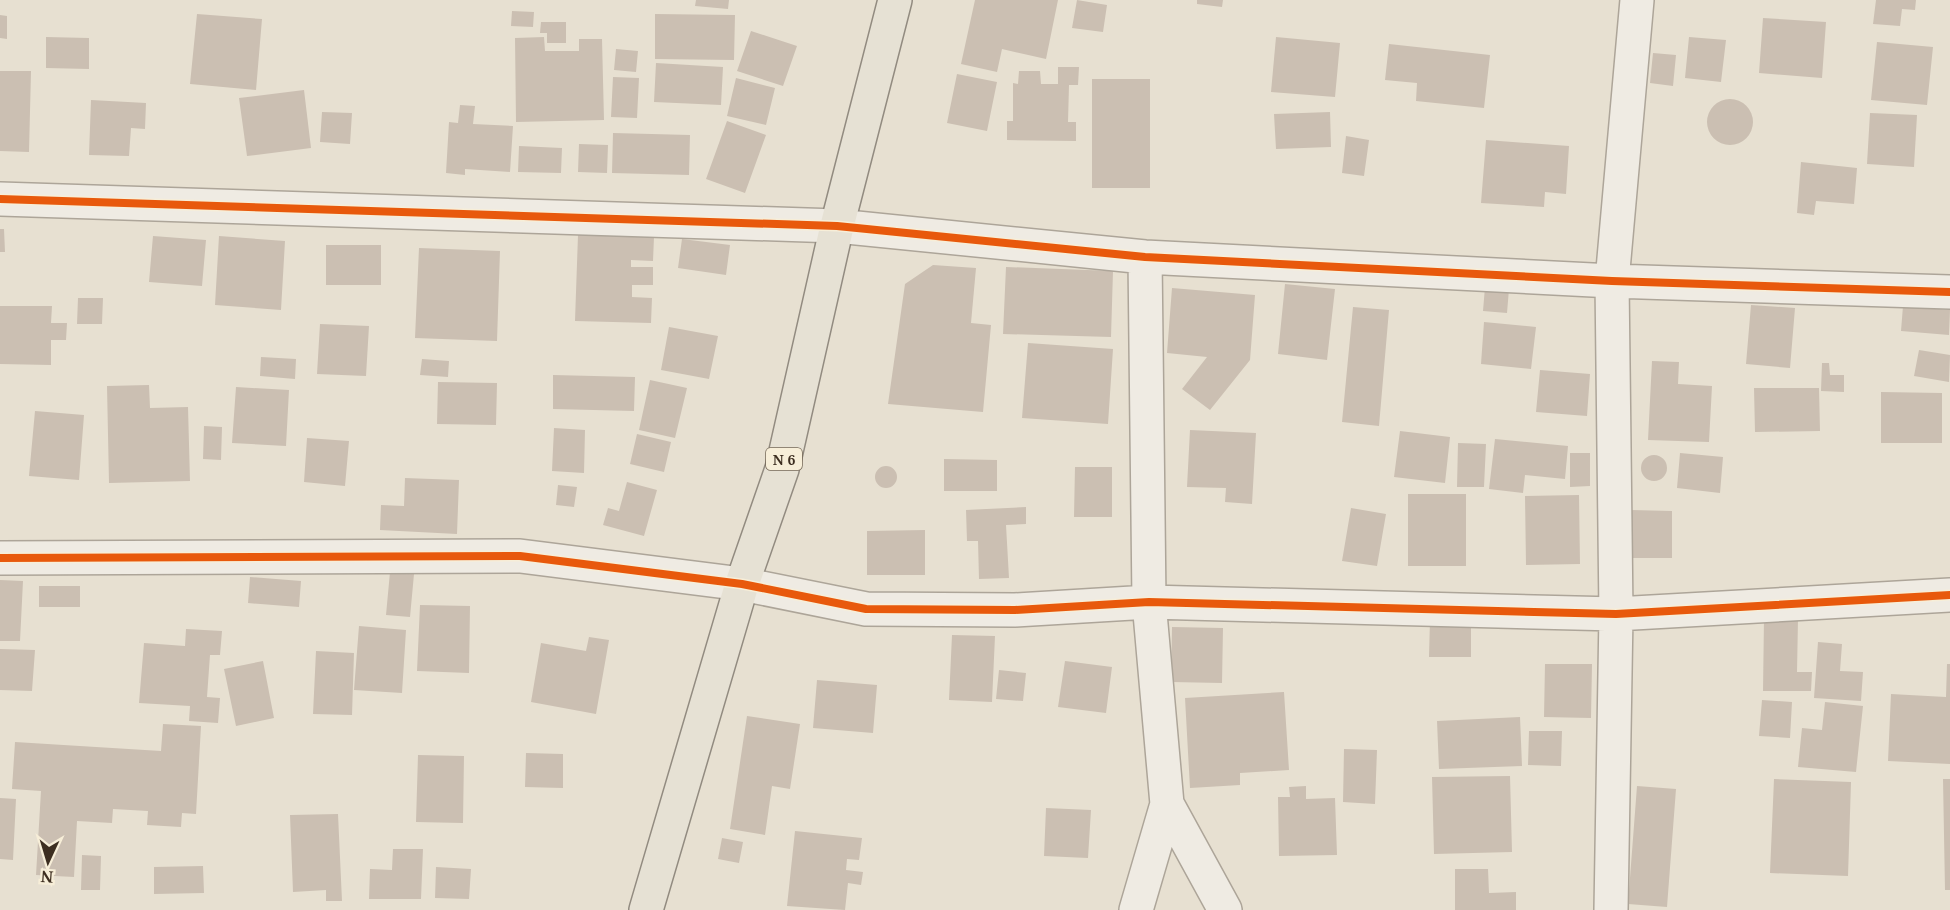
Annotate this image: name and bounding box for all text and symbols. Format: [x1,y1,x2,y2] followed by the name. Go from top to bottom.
[766,448,802,470] road number: N 6
[18,832,78,892] north arrow
[40,866,54,888] text: N

